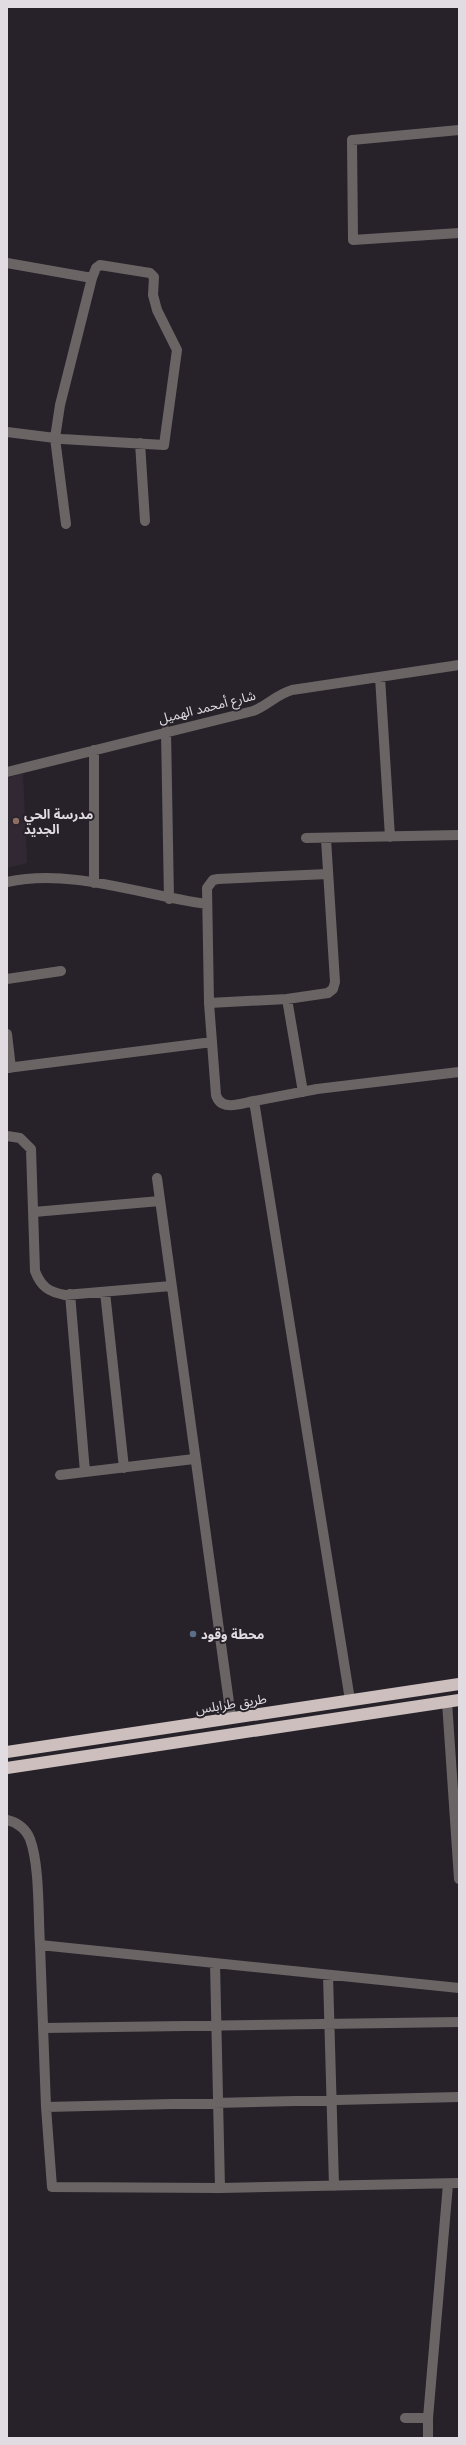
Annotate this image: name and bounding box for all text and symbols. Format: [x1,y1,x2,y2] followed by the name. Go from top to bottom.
[157,687,258,729] street label: شارع أمحمد الهميل
[24,806,93,838] place label: مدرسة الحي الجديد
[11,816,21,826] marker: مدرسة الحي الجديد
[201,1626,264,1643] place label: محطة وقود
[188,1629,198,1639] marker: محطة وقود
[194,1690,268,1718] street label: طريق طرابلس

